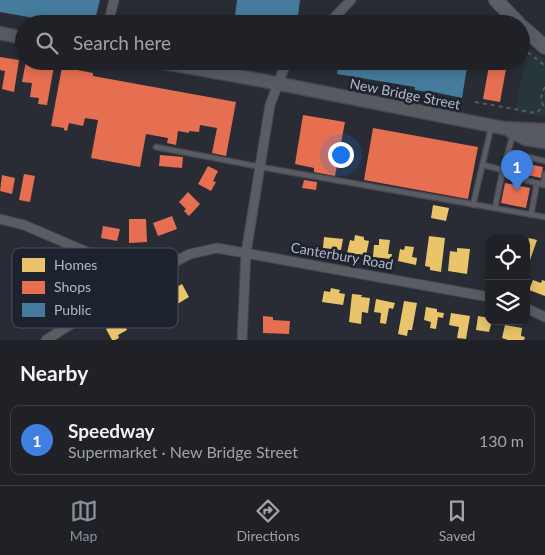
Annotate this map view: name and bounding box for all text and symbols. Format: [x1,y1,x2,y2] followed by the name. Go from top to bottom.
[15,15,530,70] search box
[33,29,61,57] icon: search
[73,31,171,54] text: Search here
[348,74,462,113] street label: New Bridge Street
[328,142,354,168] your location
[501,150,533,191] pin: 1
[485,235,530,325] map controls
[485,235,530,280] button: locate
[290,238,395,273] street label: Canterbury Road
[12,248,178,328] legend
[54,256,97,273] text: Homes
[54,278,91,295] text: Shops
[485,280,530,325] button: layers
[54,301,92,318] text: Public
[20,360,88,385] text: Nearby
[68,419,155,442] text: Speedway
[32,431,42,450] text: 1
[479,431,524,450] text: 130 m
[68,442,298,461] text: Supermarket · New Bridge Street
[70,497,98,544] tab: Map
[237,497,300,544] tab: Directions
[439,497,475,544] tab: Saved

